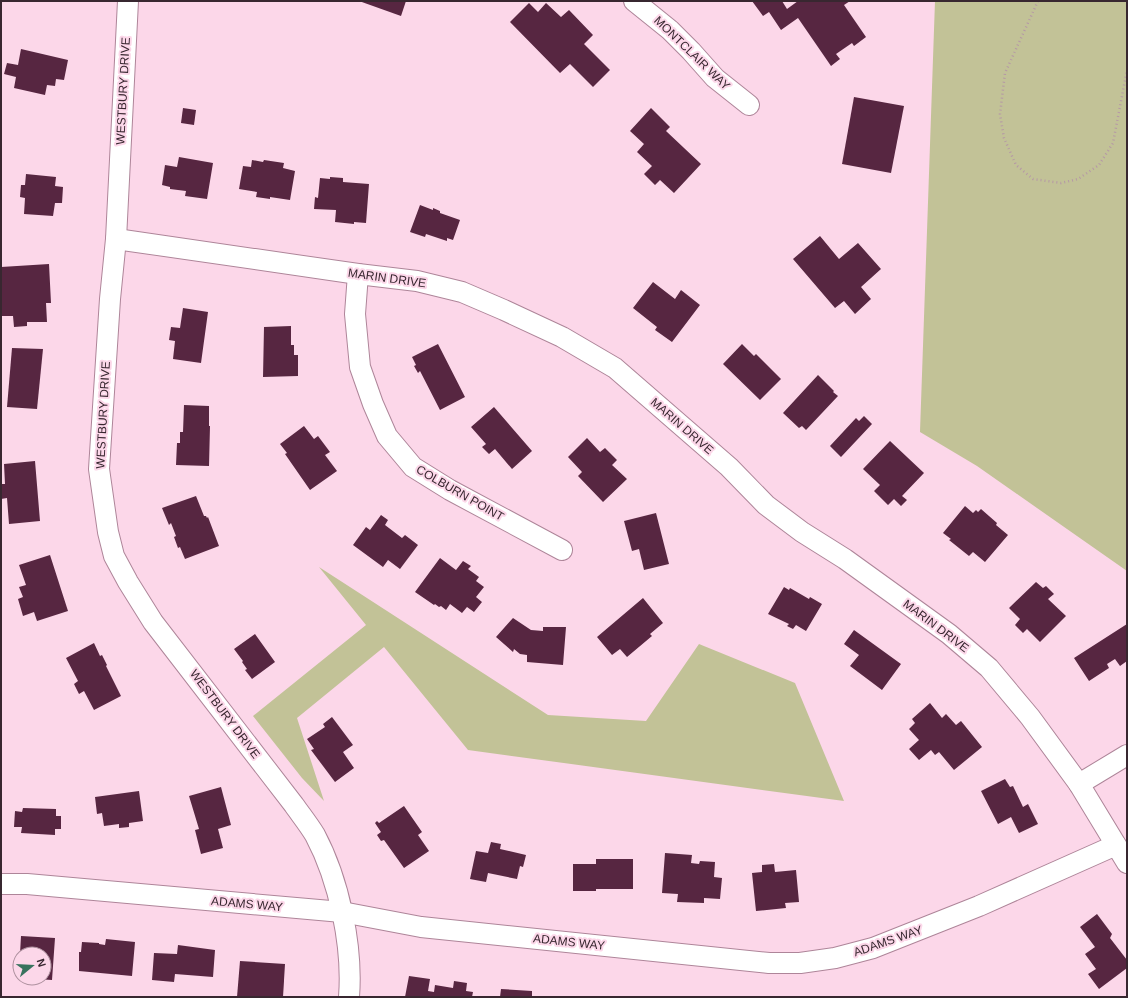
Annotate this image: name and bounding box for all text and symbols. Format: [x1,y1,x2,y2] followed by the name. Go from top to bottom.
[651,13,733,93] street label: MONTCLAIR WAY
[113,37,133,145] street label: WESTBURY DRIVE
[347,266,427,290] street label: MARIN DRIVE
[93,361,113,469] street label: WESTBURY DRIVE
[648,395,716,457] street label: MARIN DRIVE
[414,462,507,524] street label: COLBURN POINT
[900,597,972,655] street label: MARIN DRIVE
[187,667,263,761] street label: WESTBURY DRIVE
[211,894,283,914] street label: ADAMS WAY
[852,923,924,959] street label: ADAMS WAY
[532,931,606,953] street label: ADAMS WAY
[12,946,52,986] north arrow
[35,957,48,969] text: N

